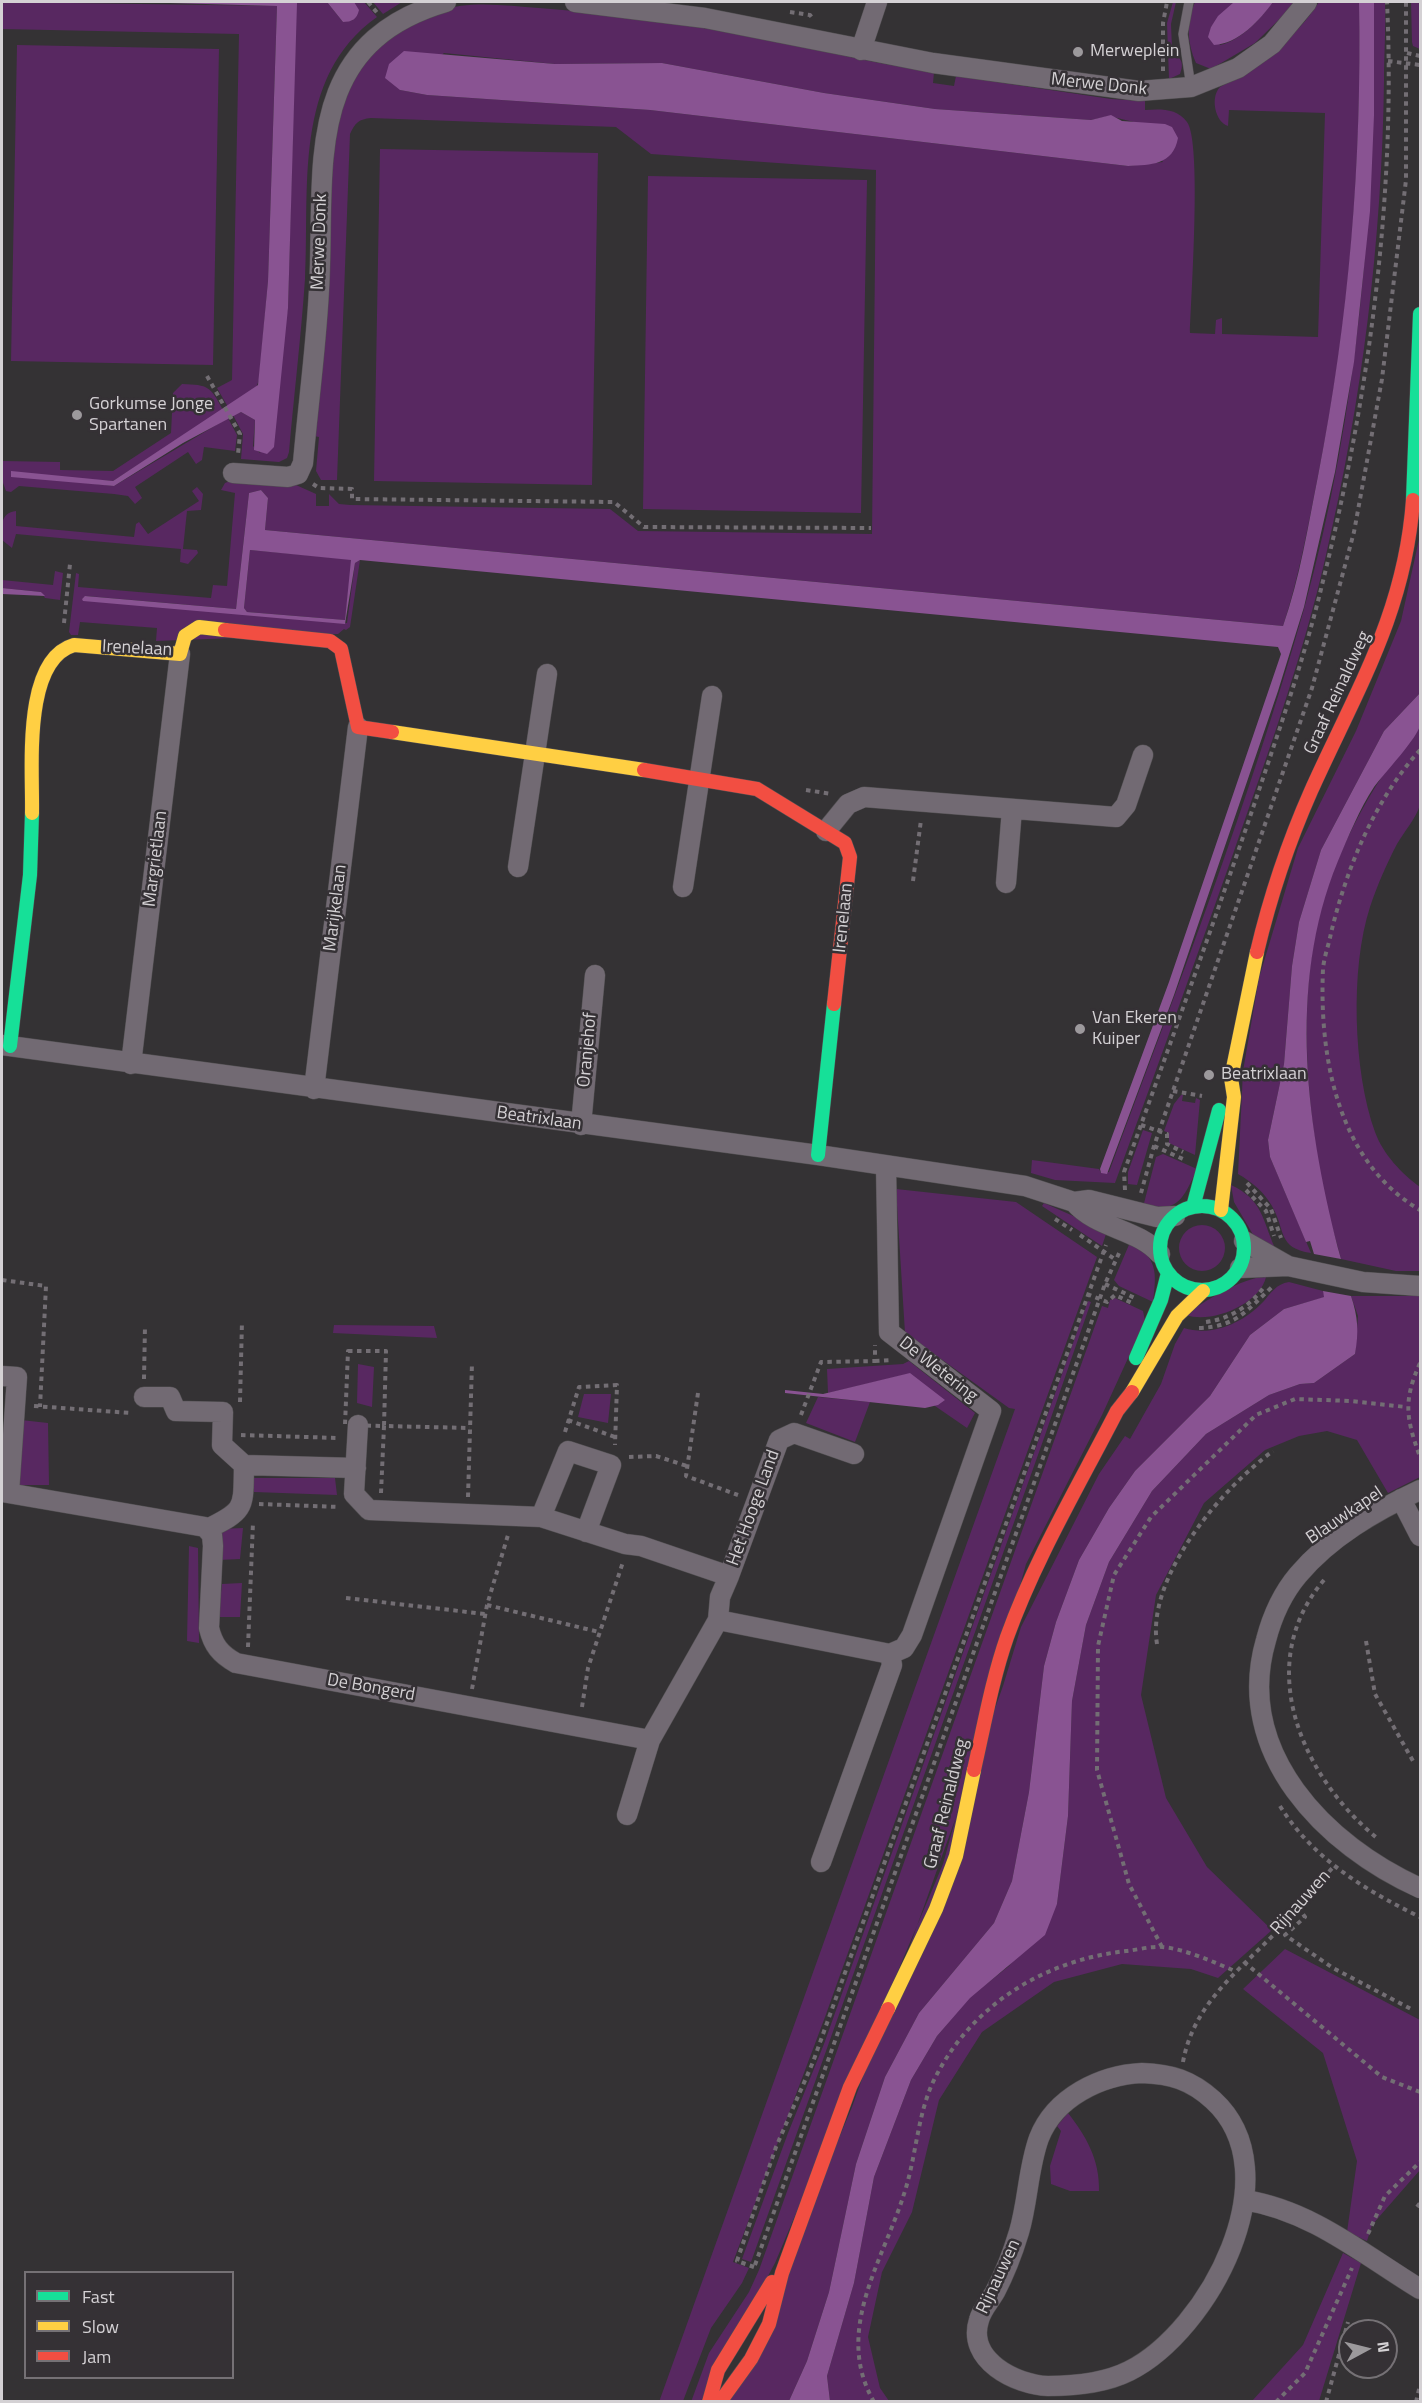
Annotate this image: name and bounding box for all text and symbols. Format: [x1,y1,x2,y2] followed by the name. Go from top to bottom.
[1090,41,1179,63] place label: Merweplein
[1071,45,1085,59] marker: Merweplein
[1050,69,1148,101] street label: Merwe Donk
[308,193,332,291] street label: Merwe Donk
[89,394,213,436] place label: Gorkumse Jonge Spartanen
[70,408,84,422] marker: Gorkumse Jonge Spartanen
[1300,628,1376,758] street label: Graaf Reinaldweg
[101,636,173,662] street label: Irenelaan
[139,810,173,908] street label: Margrietlaan
[320,863,352,953] street label: Marijkelaan
[830,882,858,954] street label: Irenelaan
[1092,1008,1177,1050] place label: Van Ekeren Kuiper
[574,1012,602,1088] street label: Oranjehof
[1073,1022,1087,1036] marker: Van Ekeren Kuiper
[1221,1064,1307,1086] place label: Beatrixlaan
[1202,1068,1216,1082] marker: Beatrixlaan
[495,1102,583,1136] street label: Beatrixlaan
[894,1333,982,1407] street label: De Wetering
[723,1447,785,1569] street label: Het Hooge Land
[1303,1482,1387,1550] street label: Blauwkapel
[325,1670,417,1706] street label: De Bongerd
[920,1737,974,1871] street label: Graaf Reinaldweg
[1266,1866,1336,1940] street label: Rijnauwen
[972,2236,1026,2318] street label: Rijnauwen
[24,2271,234,2379] legend
[82,2283,115,2310] text: Fast
[82,2313,119,2340] text: Slow
[1338,2319,1398,2379] north arrow
[1371,2340,1396,2354] text: N
[82,2343,111,2370] text: Jam

